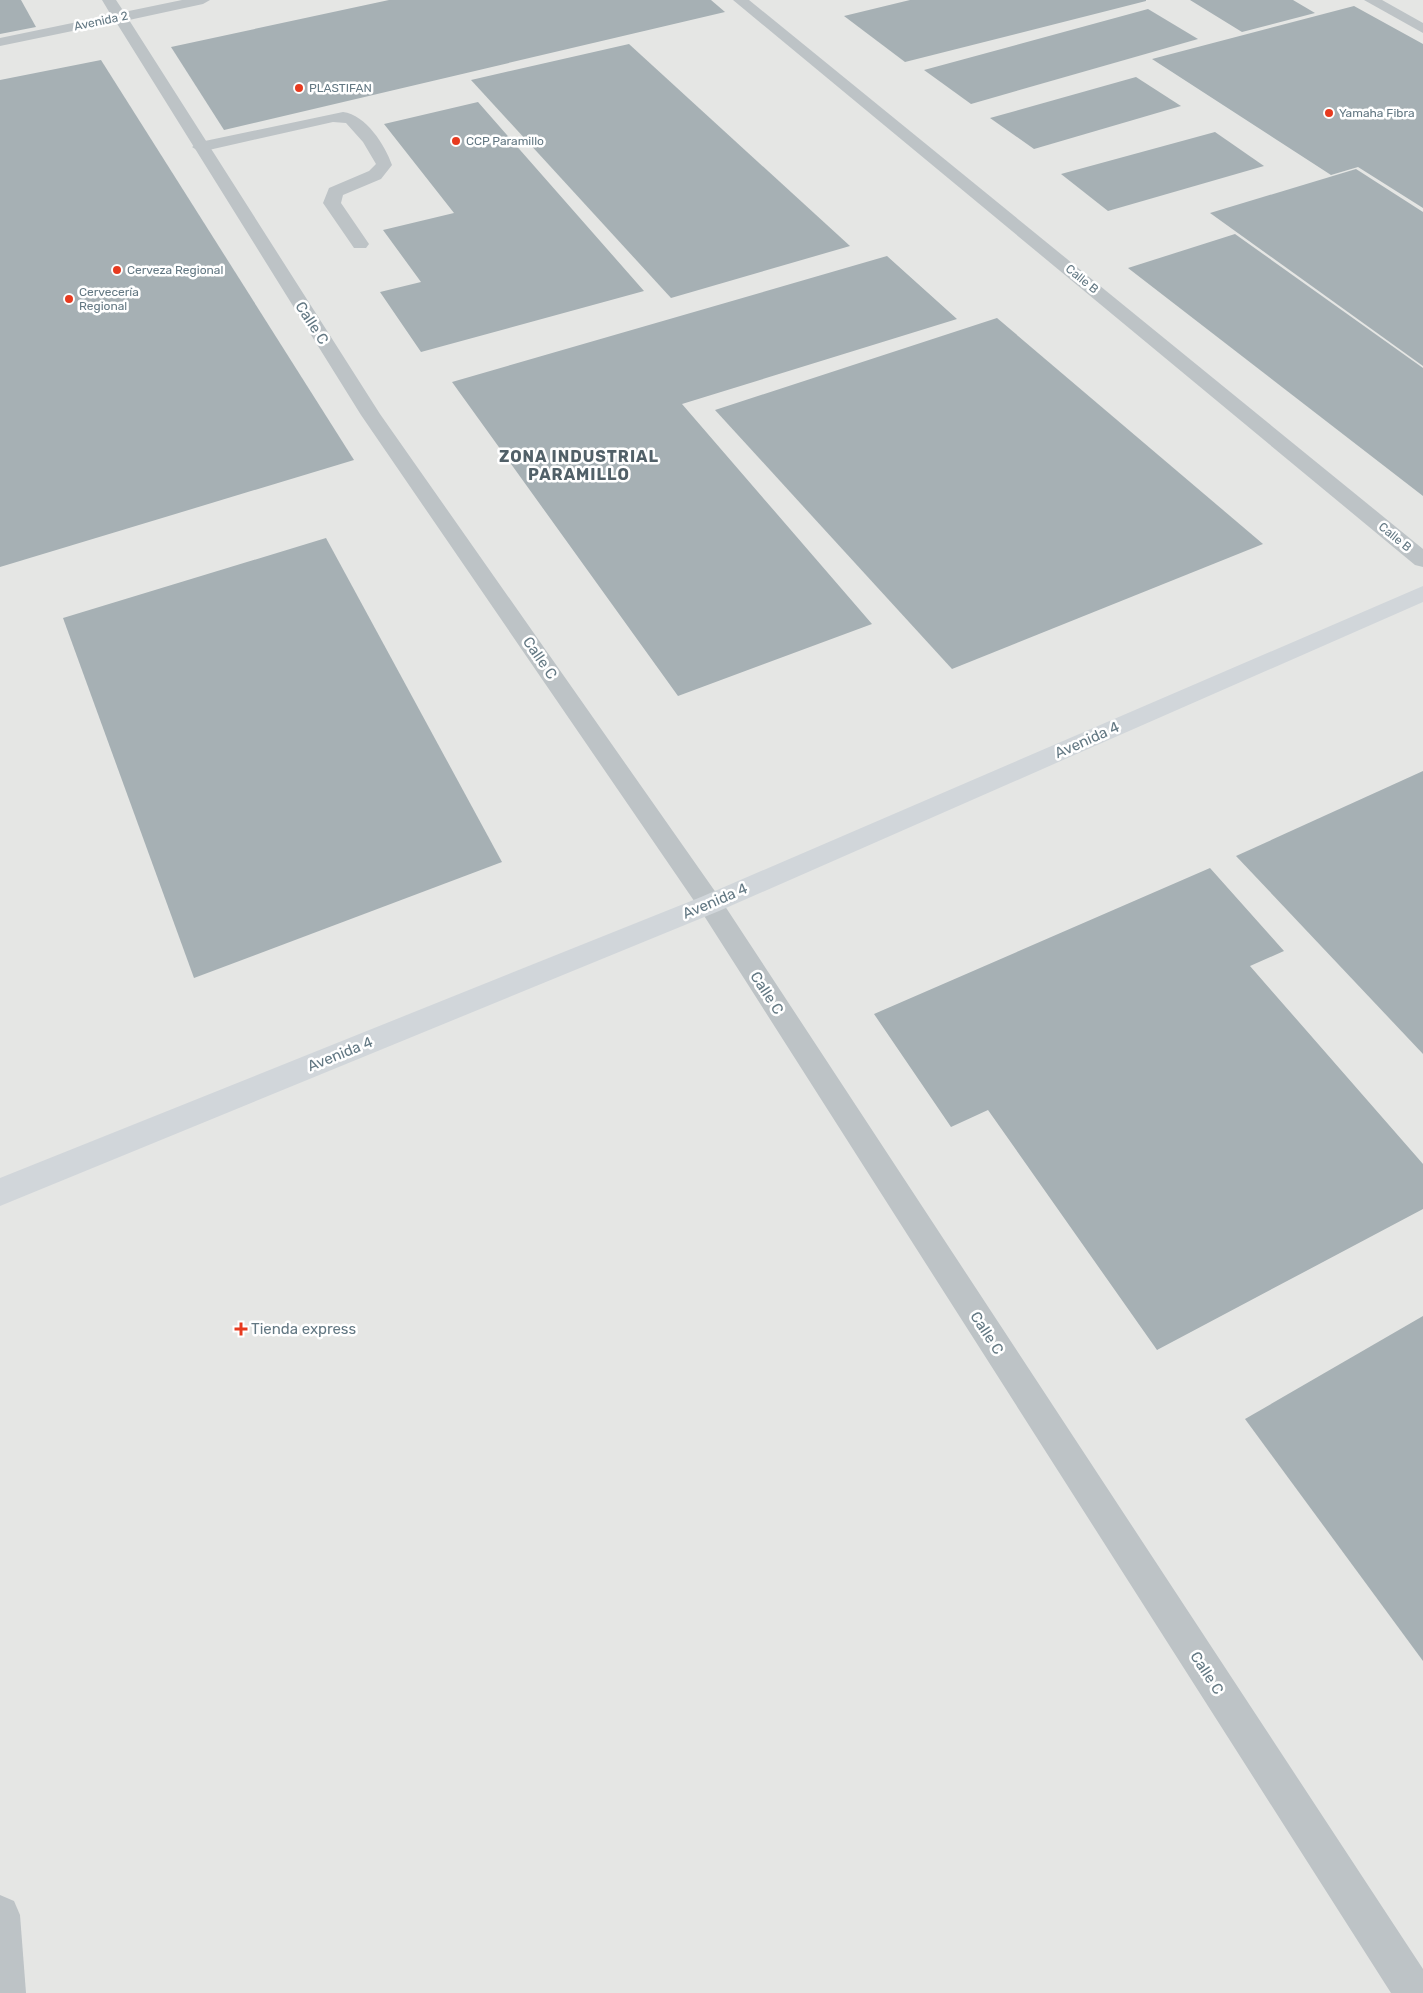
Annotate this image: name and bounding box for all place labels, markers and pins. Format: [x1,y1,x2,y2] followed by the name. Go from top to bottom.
[309,81,372,95] place label: PLASTIFAN
[293,82,305,94] marker: PLASTIFAN
[1339,106,1415,120] place label: Yamaha Fibra
[1323,107,1335,119] marker: Yamaha Fibra
[466,134,544,148] place label: CCP Paramillo
[450,135,462,147] marker: CCP Paramillo
[127,263,223,277] place label: Cerveza Regional
[111,264,123,276] marker: Cerveza Regional
[79,285,139,313] place label: Cervecería Regional
[63,293,75,305] marker: Cervecería Regional
[251,1320,357,1338] place label: Tienda express
[235,1323,247,1335] marker: Tienda express

